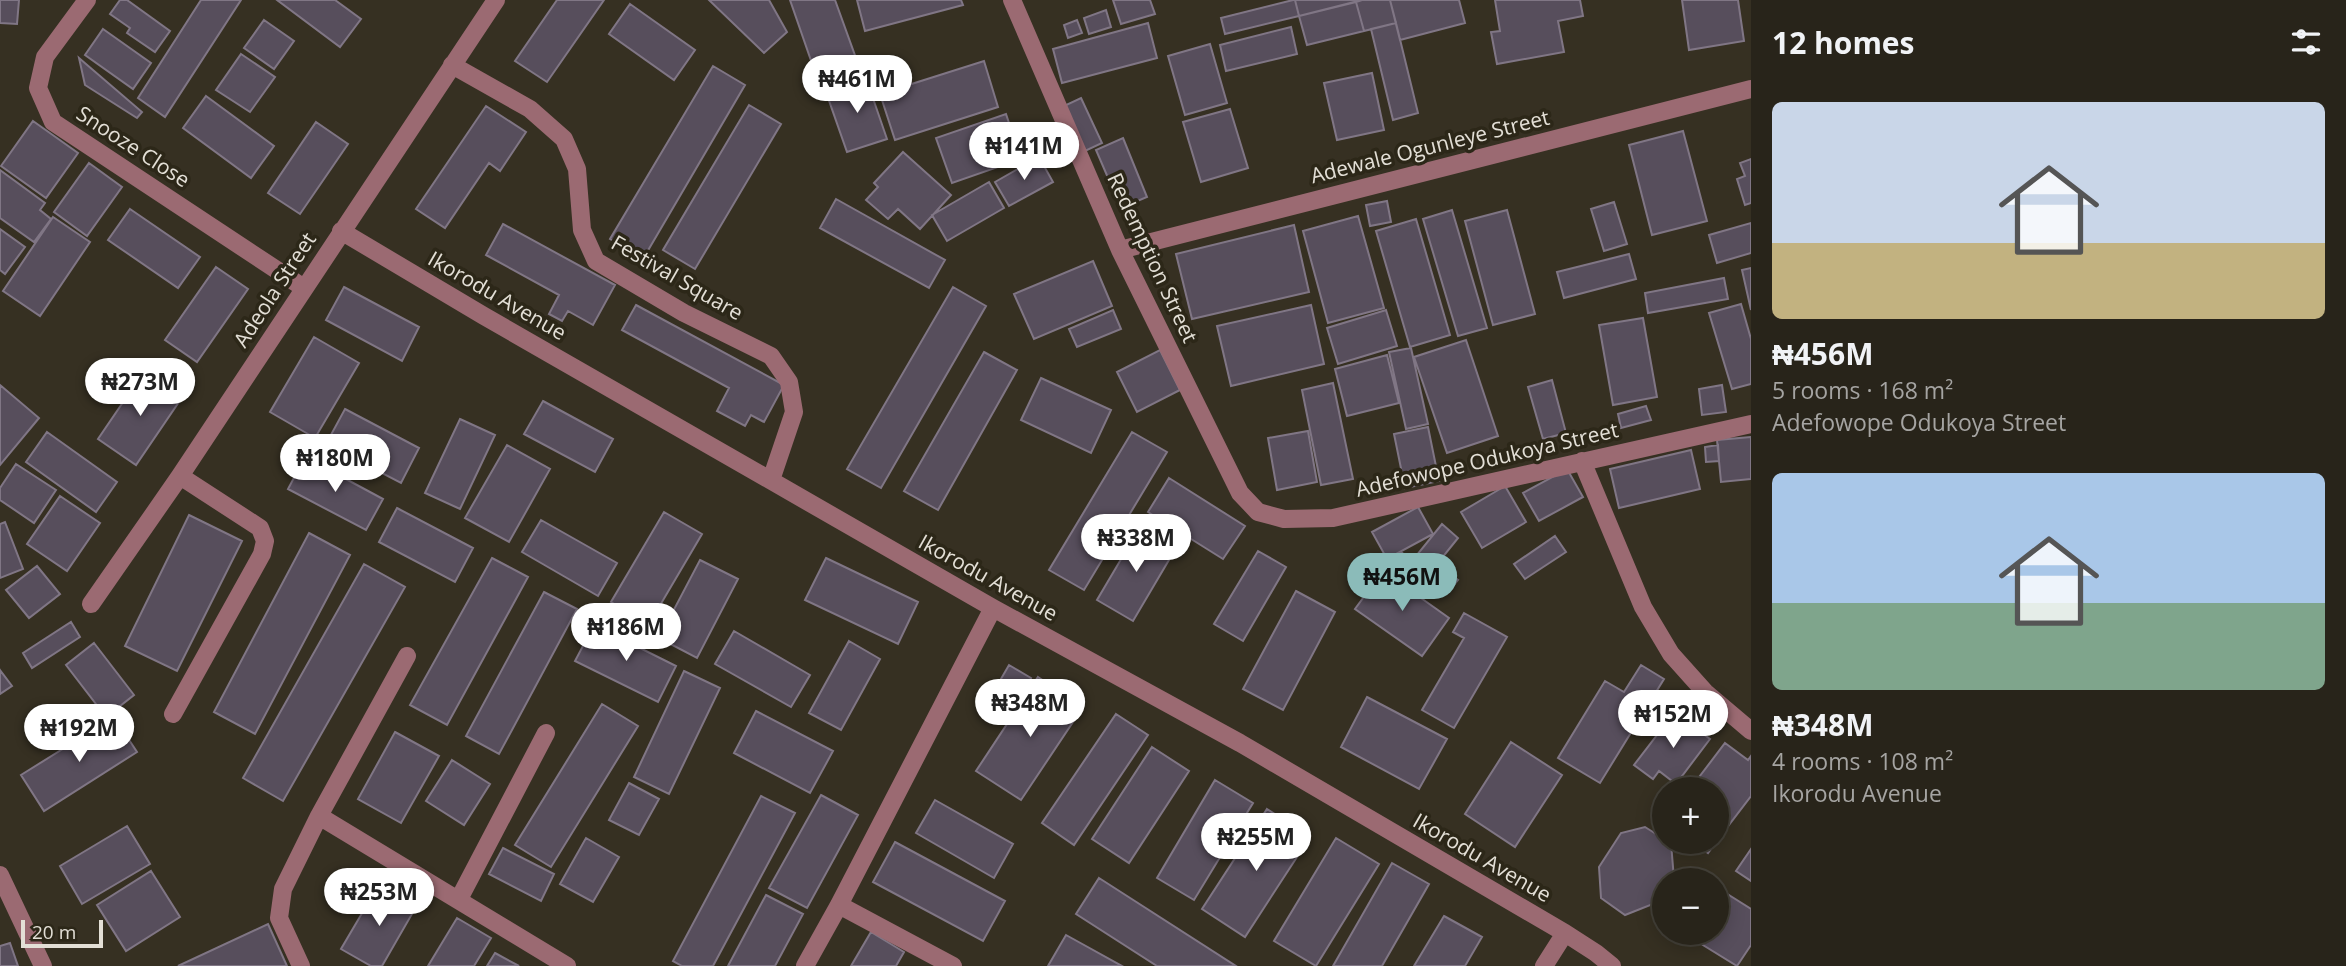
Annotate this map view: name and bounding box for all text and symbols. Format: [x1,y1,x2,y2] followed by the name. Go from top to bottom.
[1772,22,1915,63] text: 12 homes
[2287,23,2325,61] icon: filters
[808,55,906,115] pin: ₦461M
[818,62,896,94] text: ₦461M
[72,99,196,193] street label: Snooze Close
[1307,103,1552,189] street label: Adewale Ogunleye Street
[975,122,1073,182] pin: ₦141M
[985,129,1063,161] text: ₦141M
[1986,147,2112,273] icon: home
[1101,168,1204,347] street label: Redemption Street
[227,227,322,352] street label: Adeola Street
[607,228,748,326] street label: Festival Square
[423,244,572,346] street label: Ikorodu Avenue
[1772,333,1873,374] text: ₦456M
[91,358,189,418] pin: ₦273M
[101,365,179,397] text: ₦273M
[1772,374,1953,406] text: 5 rooms · 168 m²
[1772,406,2066,438] text: Adefowope Odukoya Street
[1353,415,1621,503] street label: Adefowope Odukoya Street
[286,434,384,494] pin: ₦180M
[296,441,374,473] text: ₦180M
[1087,514,1185,574] pin: ₦338M
[1986,518,2112,644] icon: home
[1097,521,1175,553] text: ₦338M
[914,527,1063,627] street label: Ikorodu Avenue
[1353,554,1451,613] pin: ₦456M
[1363,560,1441,592] text: ₦456M
[577,604,675,663] pin: ₦186M
[587,610,665,642] text: ₦186M
[981,680,1079,739] pin: ₦348M
[991,686,1069,718] text: ₦348M
[1624,690,1722,750] pin: ₦152M
[1634,697,1712,729] text: ₦152M
[30,704,128,764] pin: ₦192M
[1772,704,1873,745] text: ₦348M
[40,711,118,743] text: ₦192M
[1772,745,1953,777] text: 4 rooms · 108 m²
[1652,777,1729,945] map controls
[1652,777,1729,854] button: +
[1772,777,1942,809] text: Ikorodu Avenue
[1408,806,1557,908] street label: Ikorodu Avenue
[1207,814,1305,873] pin: ₦255M
[1217,820,1295,852] text: ₦255M
[1652,868,1729,945] button: −
[330,869,428,928] pin: ₦253M
[340,875,418,907] text: ₦253M
[21,917,103,949] scale bar
[32,919,76,945] text: 20 m

